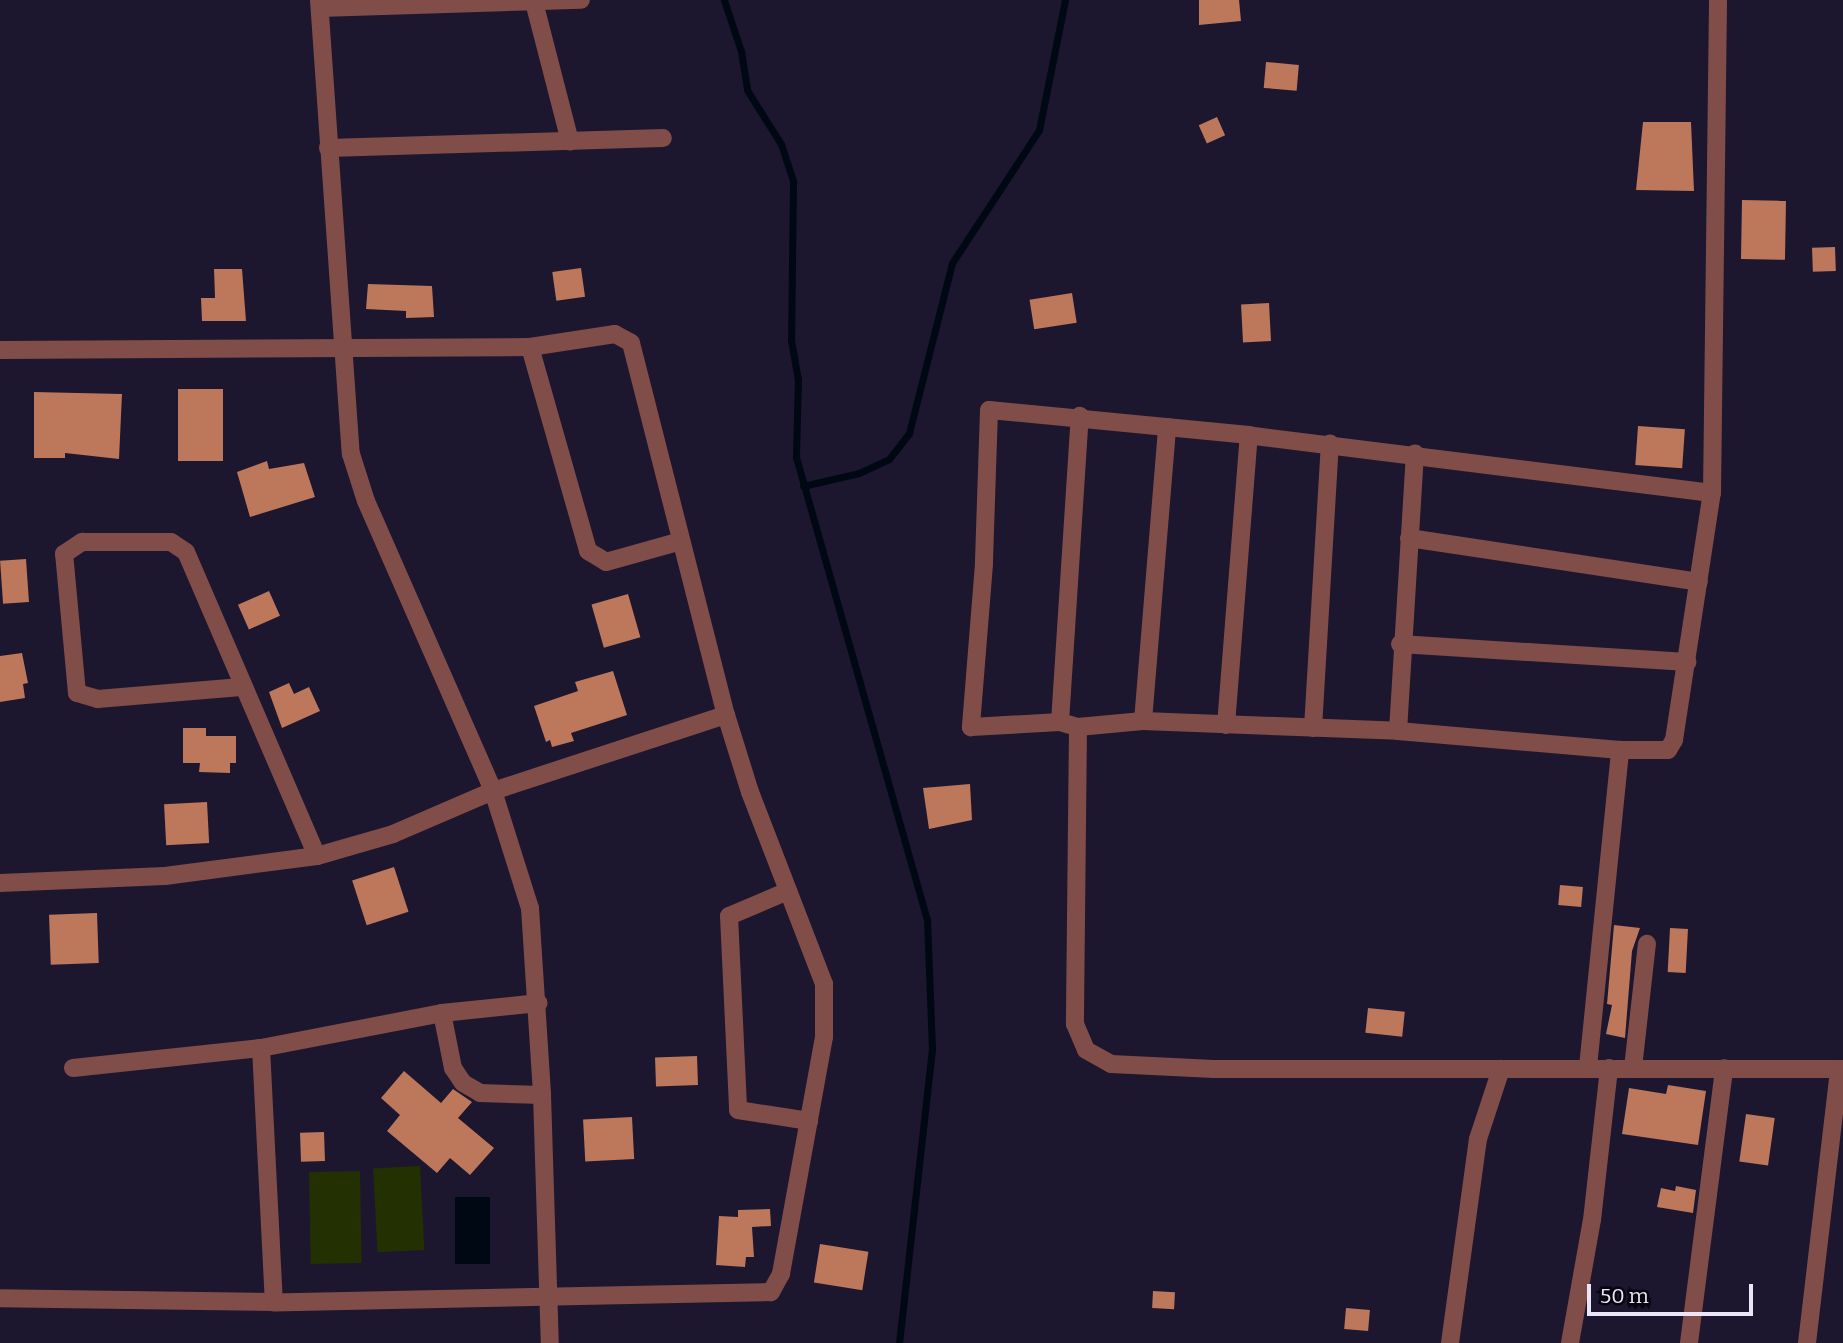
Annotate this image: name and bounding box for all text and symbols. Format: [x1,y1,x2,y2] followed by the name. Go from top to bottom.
[1591,1270,1757,1314] scale bar
[1600,1283,1649,1309] text: 50 m

